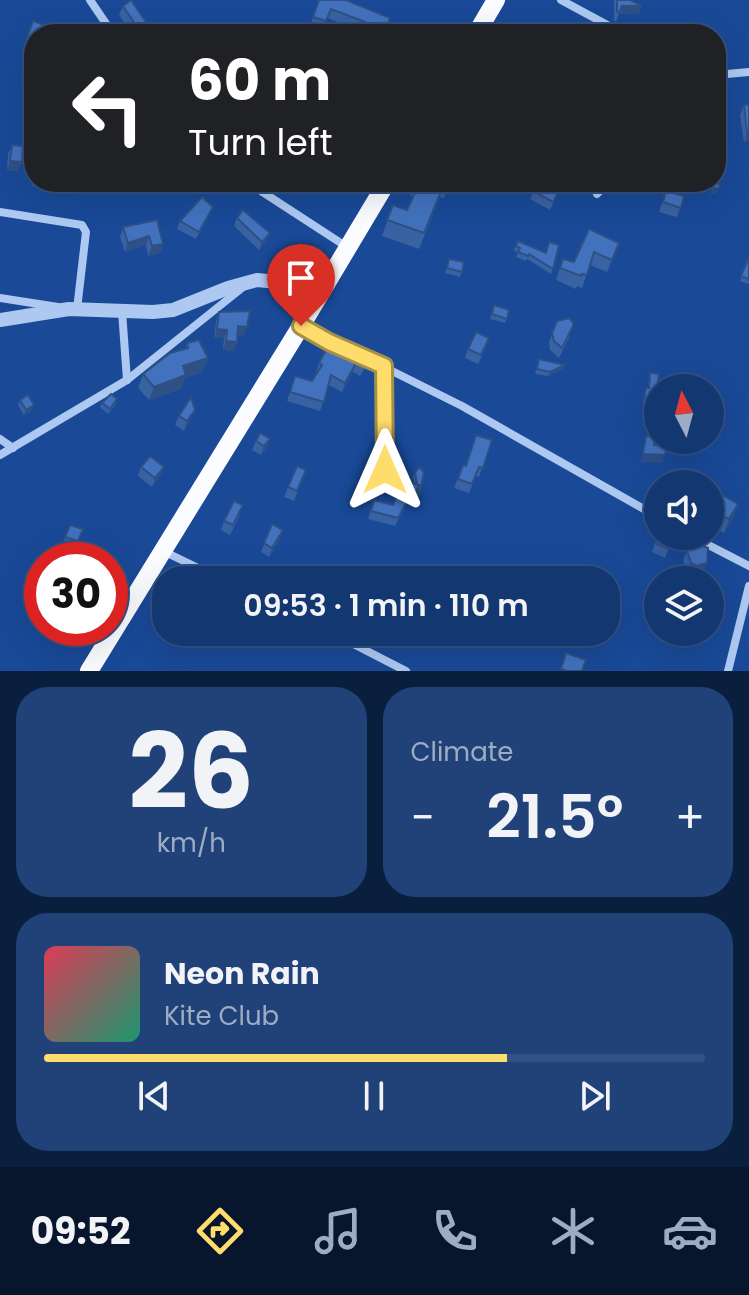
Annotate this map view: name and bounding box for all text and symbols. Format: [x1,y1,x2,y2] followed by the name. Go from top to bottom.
[188,41,331,120] text: 60 m
[56,56,160,160] icon: left
[188,117,333,168] text: Turn left
[267,244,335,326] pin
[279,256,323,300] icon: arrive
[644,374,724,454] north arrow
[644,374,724,646] map controls
[343,428,427,512] position arrow
[644,470,724,550] button: sound
[24,542,128,646] speed limit sign: 30
[644,566,724,646] button: layers
[243,584,529,627] text: 09:53 · 1 min · 110 m
[128,699,254,844] text: 26
[411,734,513,770] text: Climate
[486,775,623,859] text: 21.5°
[411,787,435,848] text: −
[675,787,705,848] text: +
[157,825,226,861] text: km/h
[164,952,320,995] text: Neon Rain
[164,998,279,1034] text: Kite Club
[132,1074,176,1118] icon: previous
[352,1074,396,1118] icon: pause
[573,1074,617,1118] icon: next
[192,1203,248,1259] icon: directions
[310,1203,366,1259] icon: music
[427,1203,483,1259] icon: phone
[545,1203,601,1259] icon: climate
[662,1203,718,1259] icon: car
[31,1206,131,1257] text: 09:52

